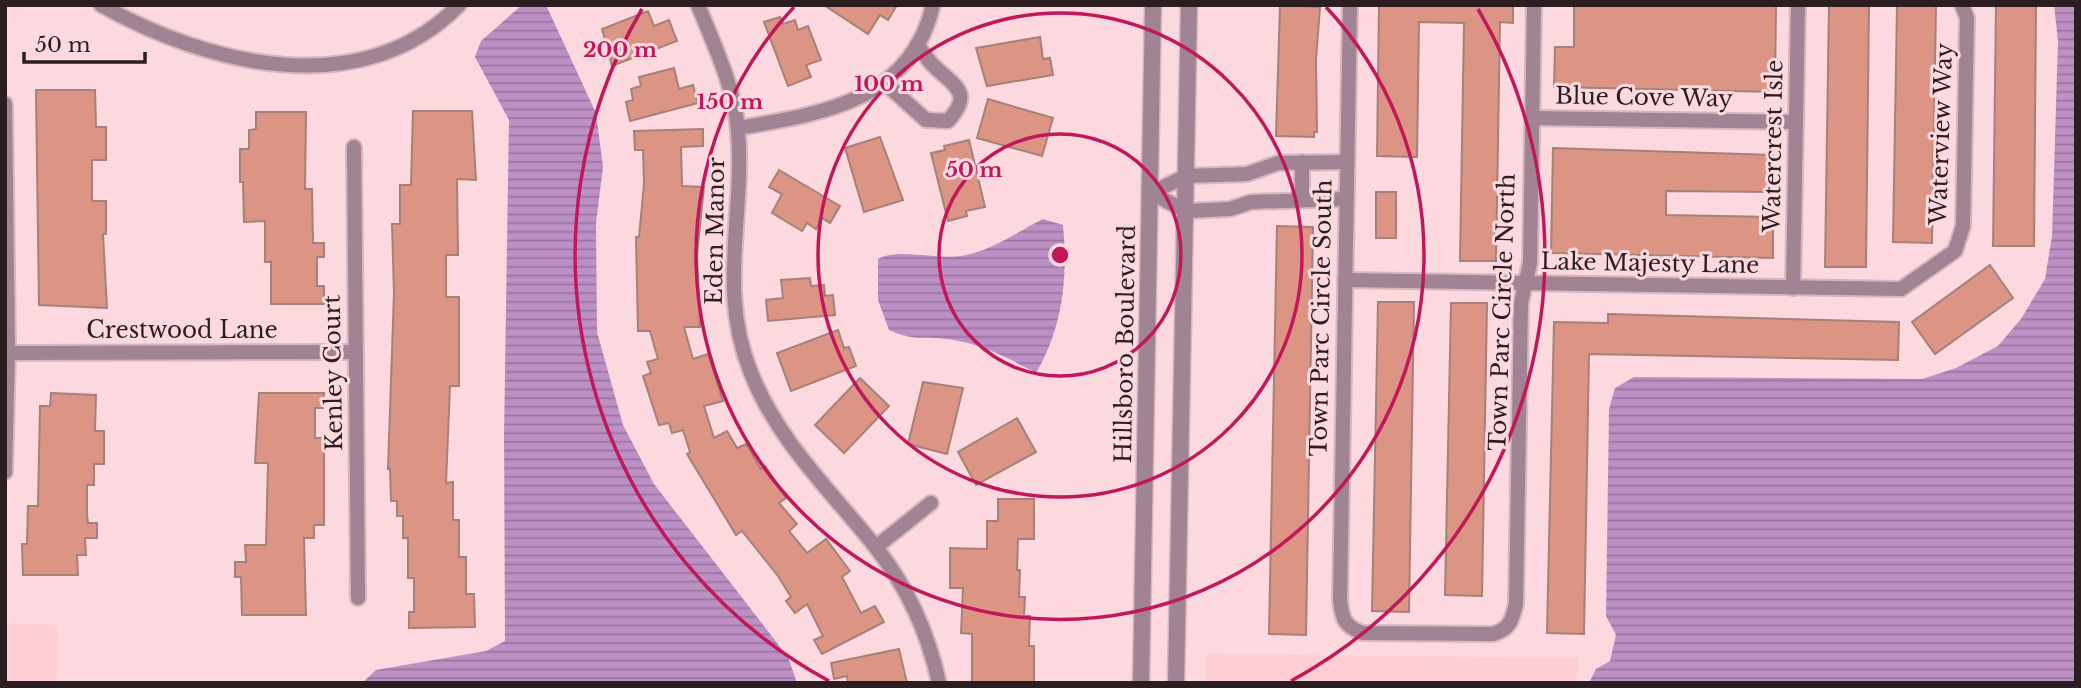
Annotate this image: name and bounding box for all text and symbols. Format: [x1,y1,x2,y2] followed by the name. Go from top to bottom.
[24,21,145,65] scale bar
[35,32,91,58] text: 50 m
[583,37,657,63] text: 200 m
[1924,42,1958,226] street label: Waterview Way
[1757,59,1789,234] street label: Watercrest Isle
[854,71,924,97] text: 100 m
[1555,81,1733,113] street label: Blue Cove Way
[697,89,763,115] text: 150 m
[700,157,730,305] street label: Eden Manor
[945,157,1003,183] text: 50 m
[1483,173,1521,451] street label: Town Parc Circle North
[1305,179,1337,457] street label: Town Parc Circle South
[1109,225,1141,463] street label: Hillsboro Boulevard
[1048,243,1072,267] centre of rings
[1540,247,1760,279] street label: Lake Majesty Lane
[318,294,348,451] street label: Kenley Court
[86,316,278,344] street label: Crestwood Lane

